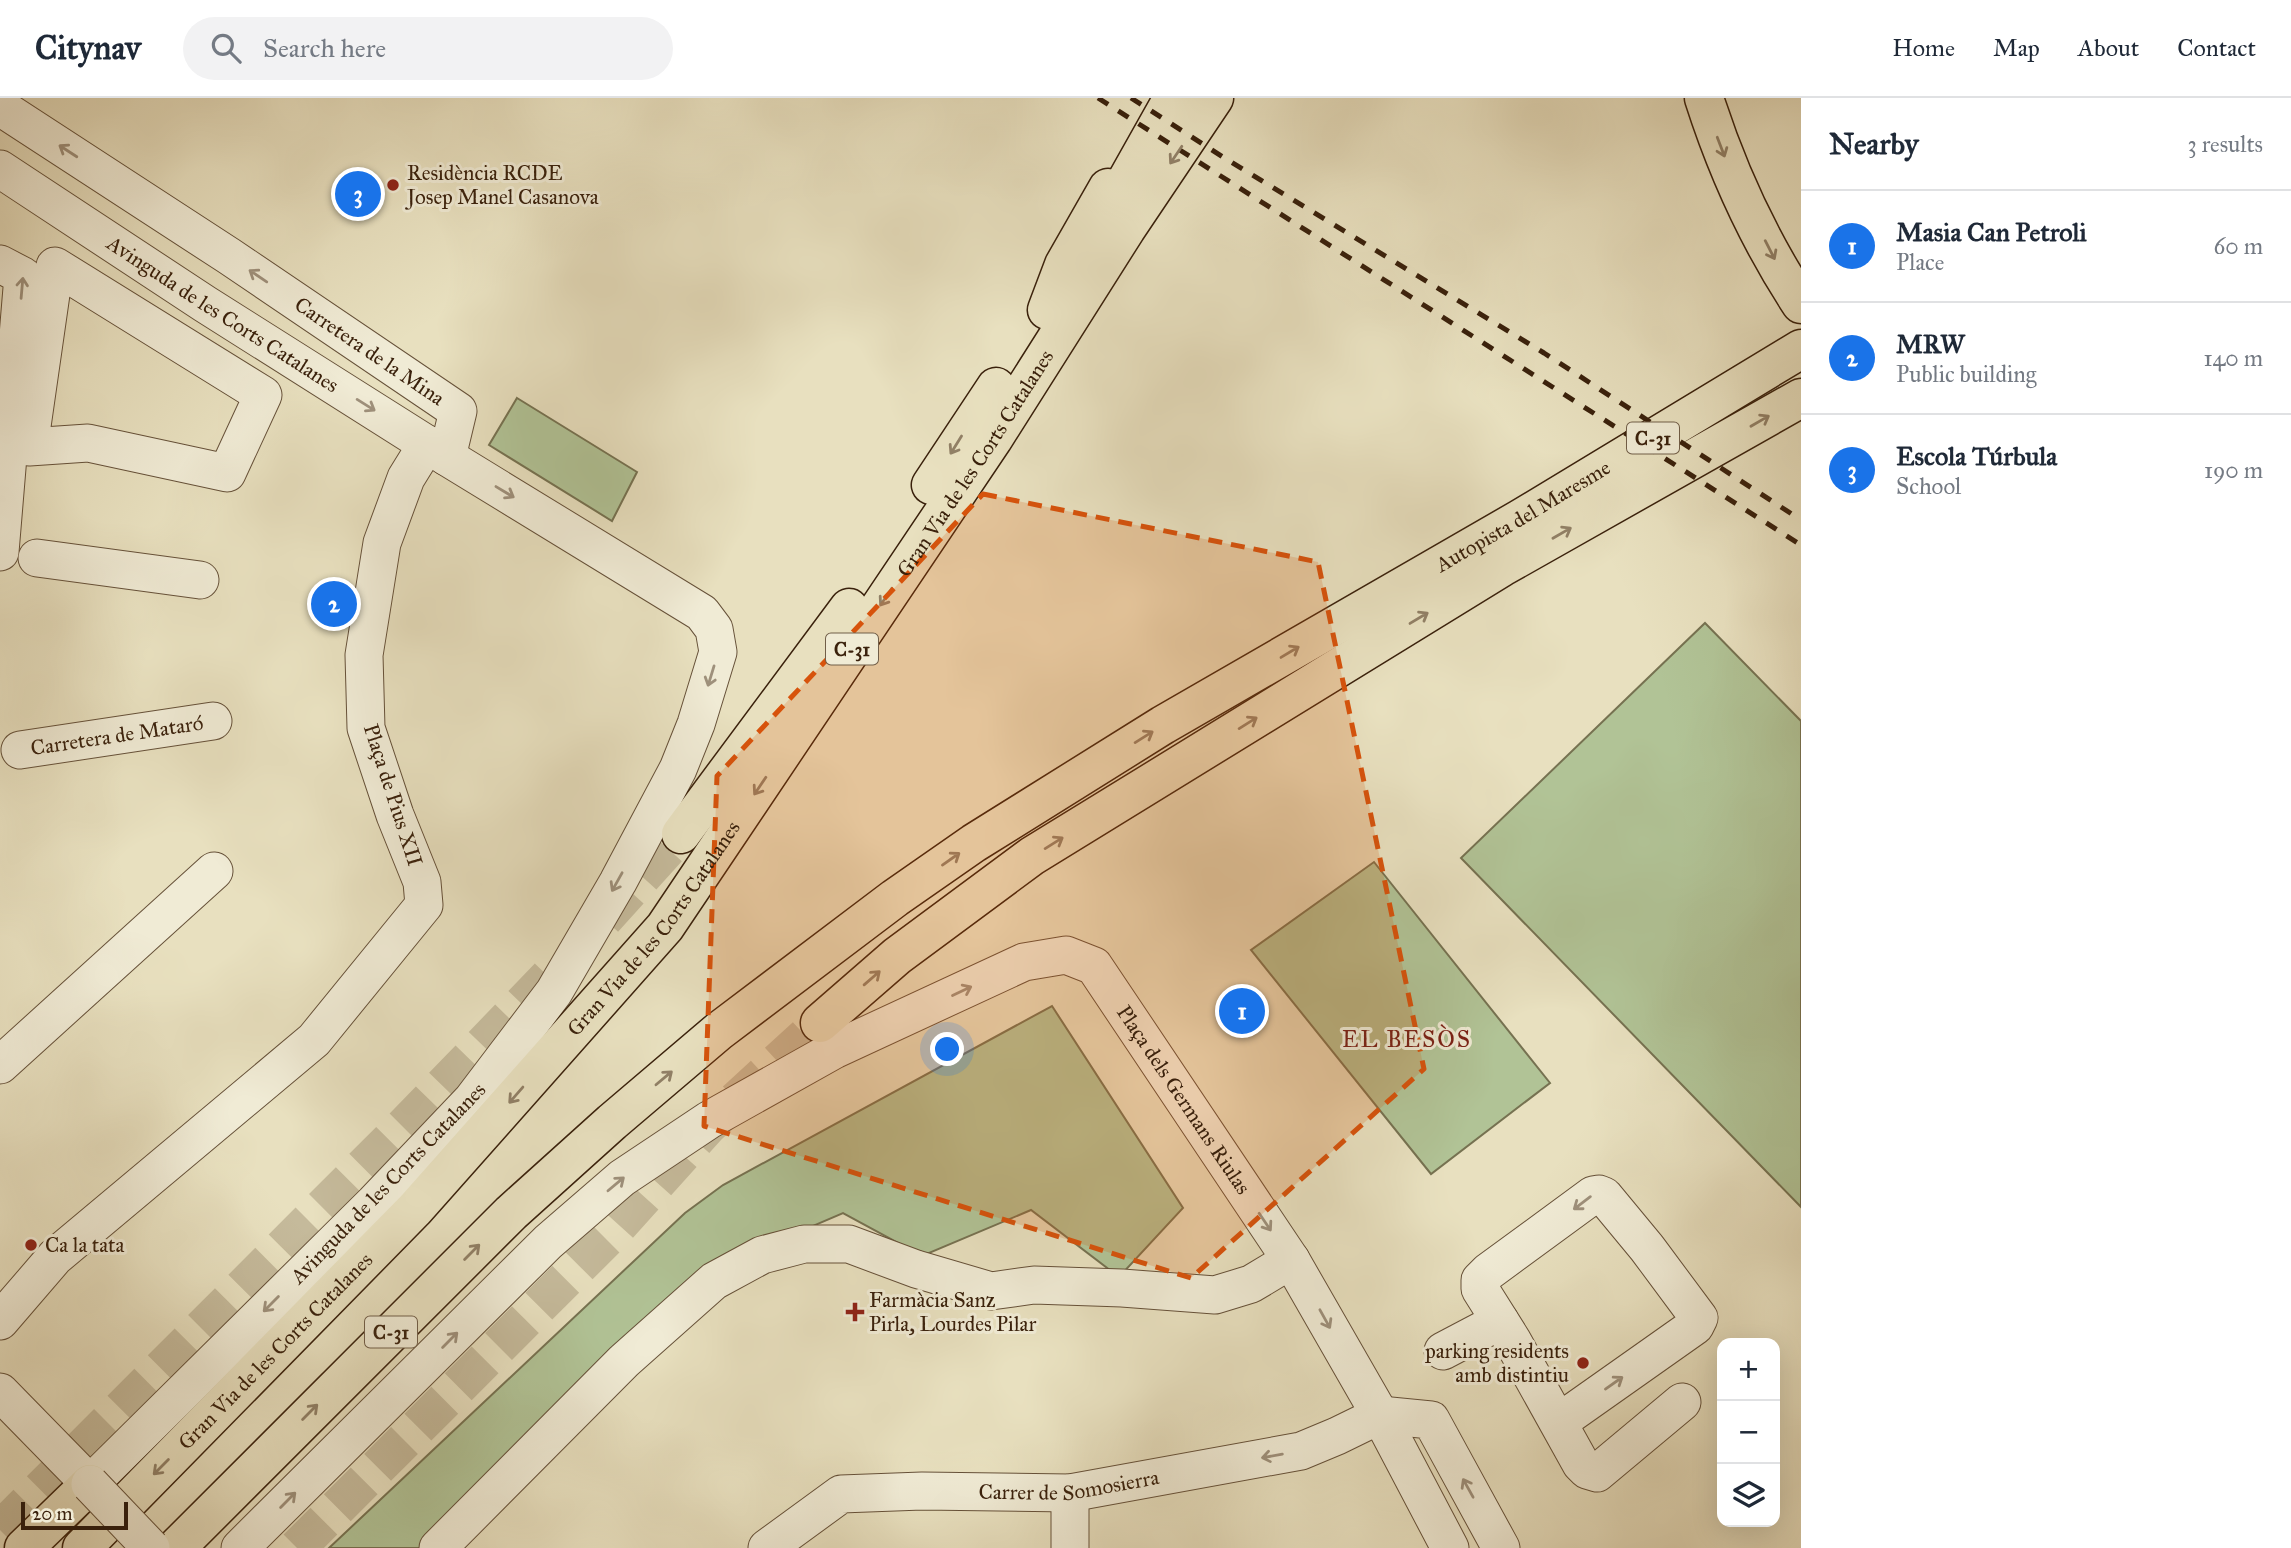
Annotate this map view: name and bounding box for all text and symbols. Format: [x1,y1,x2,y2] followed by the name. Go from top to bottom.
[183,17,673,80] search box
[35,28,141,68] text: Citynav
[207,29,245,67] icon: search
[263,32,386,64] text: Search here
[1892,33,1955,63] text: Home
[1993,33,2040,63] text: Map
[2078,33,2139,63] text: About
[2177,33,2256,63] text: Contact
[1829,126,1919,162] text: Nearby
[2187,130,2263,158] text: 3 results
[1715,136,1728,158] one-way arrow
[59,144,78,159] one-way arrow
[1169,144,1183,164] one-way arrow
[405,160,599,210] place label: Residència RCDE Josep Manel Casanova
[335,168,381,220] pin: 3
[385,177,401,193] marker: Residència RCDE Josep Manel Casanova
[1896,216,2087,248] text: Masia Can Petroli
[101,229,344,398] street label: Avinguda de les Corts Catalanes
[1847,232,1857,260] text: 1
[2214,232,2263,260] text: 60 m
[1763,239,1777,260] one-way arrow
[1896,248,1944,276] text: Place
[249,268,269,282] one-way arrow
[16,278,29,300] one-way arrow
[290,291,450,411] street label: Carretera de la Mina
[1896,328,1965,360] text: MRW
[1846,344,1858,372] text: 2
[2203,344,2263,372] text: 140 m
[891,345,1059,582] street label: Gran Via de les Corts Catalanes
[1896,360,2036,388] text: Public building
[356,399,376,413] one-way arrow
[1749,414,1769,428] one-way arrow
[1627,422,1679,454] road number: C-31
[949,435,964,454] one-way arrow
[1896,440,2057,472] text: Escola Túrbula
[1430,454,1615,578] street label: Autopista del Maresme
[1847,456,1857,484] text: 3
[2204,456,2263,484] text: 190 m
[1896,472,1961,500] text: School
[495,485,514,500] one-way arrow
[1551,526,1571,540] one-way arrow
[311,578,357,630] pin: 2
[879,587,894,606] one-way arrow
[1408,611,1428,625] one-way arrow
[826,634,878,664] road number: C-31
[1280,644,1300,658] one-way arrow
[703,665,716,687] one-way arrow
[29,710,205,761] street label: Carretera de Mataró
[1237,715,1257,729] one-way arrow
[358,721,428,869] street label: Plaça de Pius XII
[1133,730,1153,744] one-way arrow
[752,776,767,795] one-way arrow
[561,816,746,1041] street label: Gran Via de les Corts Catalanes
[1044,835,1064,849] one-way arrow
[941,852,960,866] one-way arrow
[610,872,624,892] one-way arrow
[862,970,880,986] one-way arrow
[951,983,972,997] one-way arrow
[1219,985,1265,1037] pin: 1
[1111,1000,1256,1199] street label: Plaça dels Germans Riulas
[1342,1024,1472,1053] district label: EL BESÒS
[930,1032,964,1066] your location
[654,1070,672,1086] one-way arrow
[284,1077,491,1290] street label: Avinguda de les Corts Catalanes
[508,1086,524,1104] one-way arrow
[606,1176,624,1192] one-way arrow
[1573,1196,1592,1210] one-way arrow
[1258,1211,1272,1231] one-way arrow
[45,1232,125,1258] place label: Ca la tata
[23,1237,39,1253] marker: Ca la tata
[463,1243,480,1260] one-way arrow
[173,1247,378,1455] street label: Gran Via de les Corts Catalanes
[869,1287,1036,1337] place label: Farmàcia Sanz Pirla, Lourdes Pilar
[263,1296,280,1313] one-way arrow
[847,1304,863,1320] marker: Farmàcia Sanz Pirla, Lourdes Pilar
[1318,1309,1332,1329] one-way arrow
[365,1316,417,1348] road number: C-31
[441,1332,458,1349] one-way arrow
[1424,1338,1569,1388] place label: parking residents amb distintiu
[1717,1338,1780,1527] map controls
[1717,1338,1780,1401] button: +
[1575,1355,1591,1371] marker: parking residents amb distintiu
[1604,1376,1623,1390] one-way arrow
[1717,1401,1780,1464] button: −
[302,1404,319,1421] one-way arrow
[1261,1450,1284,1463] one-way arrow
[153,1459,170,1476] one-way arrow
[978,1464,1161,1506] street label: Carrer de Somosierra
[1717,1464,1780,1527] button: layers
[1461,1478,1474,1499] one-way arrow
[280,1492,297,1509] one-way arrow
[21,1499,128,1531] scale bar
[32,1502,73,1525] text: 20 m

